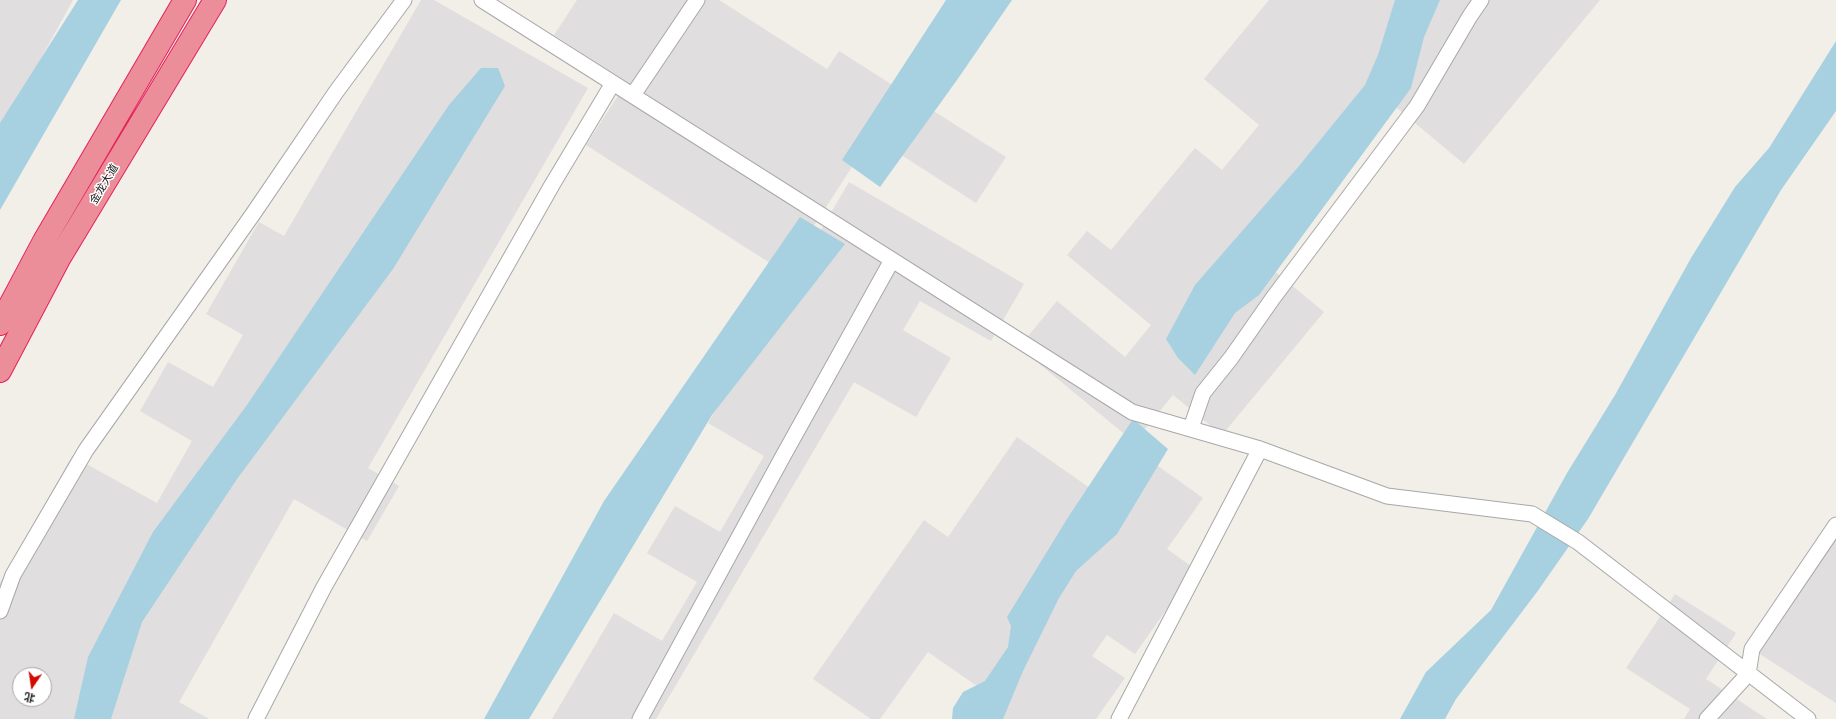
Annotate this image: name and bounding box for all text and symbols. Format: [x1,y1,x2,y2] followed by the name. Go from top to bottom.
[87,162,121,206] street label: 金龙大道
[12,667,52,707] north arrow
[23,691,36,705] text: 北

